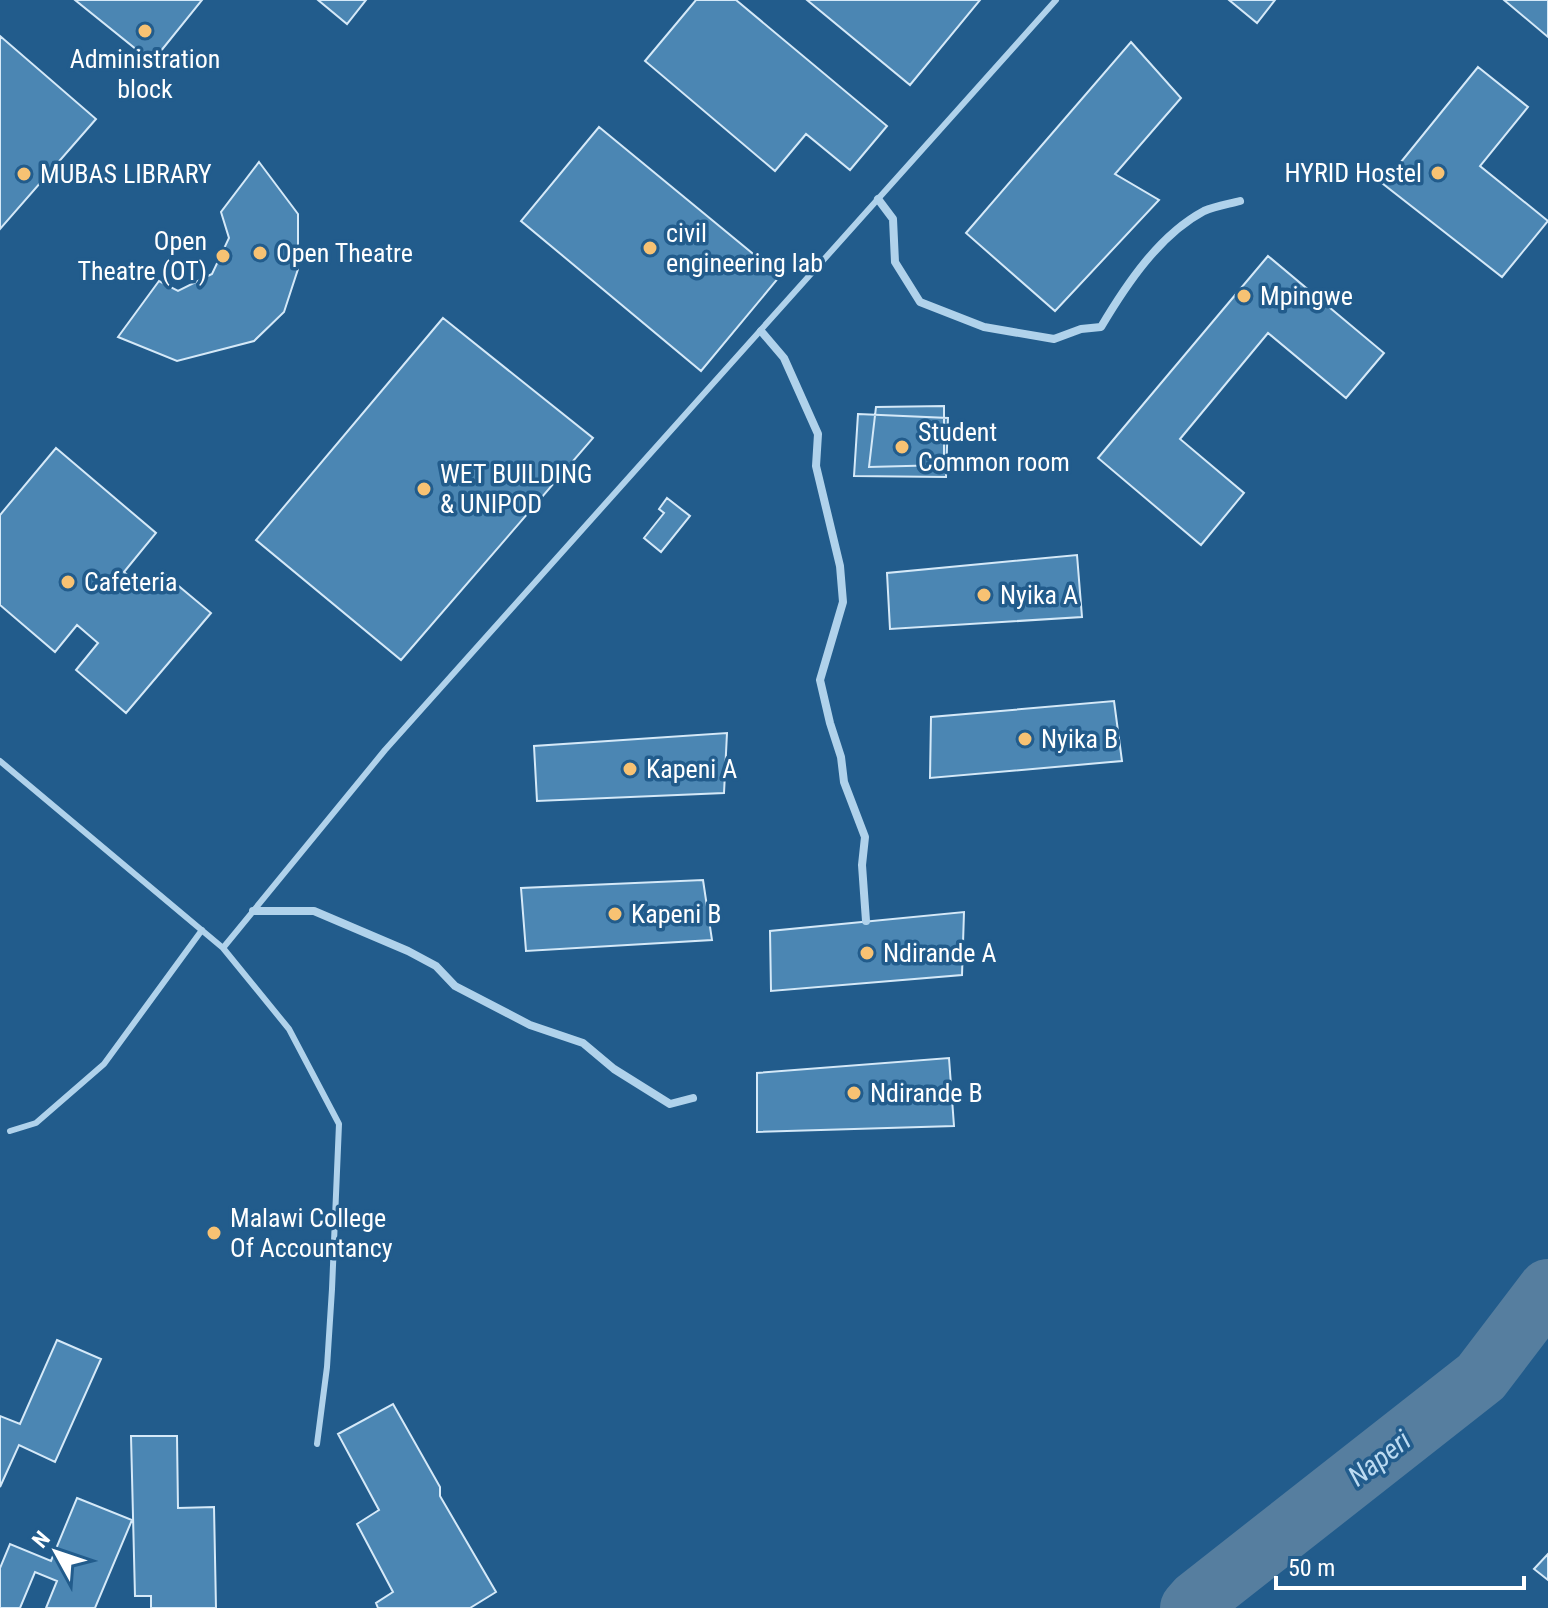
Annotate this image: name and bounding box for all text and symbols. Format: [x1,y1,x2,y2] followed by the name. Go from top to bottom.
[136,22,154,40] marker: Administration block
[70,44,220,104] place label: Administration block
[1285,158,1422,188] place label: HYRID Hostel
[40,159,212,189] place label: MUBAS LIBRARY
[1429,164,1447,182] marker: HYRID Hostel
[15,165,33,183] marker: MUBAS LIBRARY
[666,218,823,278] place label: civil engineering lab
[77,226,207,286] place label: Open Theatre (OT)
[276,238,413,268] place label: Open Theatre
[641,239,659,257] marker: civil engineering lab
[251,244,269,262] marker: Open Theatre
[214,247,232,265] marker: Open Theatre (OT)
[1260,281,1353,311] place label: Mpingwe
[1235,287,1253,305] marker: Mpingwe
[918,417,1070,477] place label: Student Common room
[893,438,911,456] marker: Student Common room
[440,459,592,519] place label: WET BUILDING & UNIPOD
[415,480,433,498] marker: WET BUILDING & UNIPOD
[84,567,178,597] place label: Cafeteria
[59,573,77,591] marker: Cafeteria
[1000,580,1078,610] place label: Nyika A
[975,586,993,604] marker: Nyika A
[1041,724,1118,754] place label: Nyika B
[1016,730,1034,748] marker: Nyika B
[646,754,737,784] place label: Kapeni A
[621,760,639,778] marker: Kapeni A
[631,899,721,929] place label: Kapeni B
[606,905,624,923] marker: Kapeni B
[883,938,996,968] place label: Ndirande A
[858,944,876,962] marker: Ndirande A
[870,1078,983,1108] place label: Ndirande B
[845,1084,863,1102] marker: Ndirande B
[230,1203,393,1263] place label: Malawi College Of Accountancy
[205,1224,223,1242] marker: Malawi College Of Accountancy
[1341,1423,1418,1493] water label: Naperi
[16,1512,96,1592] north arrow
[27,1526,55,1553] text: N
[1276,1540,1524,1590] scale bar
[1288,1554,1335,1582] text: 50 m

